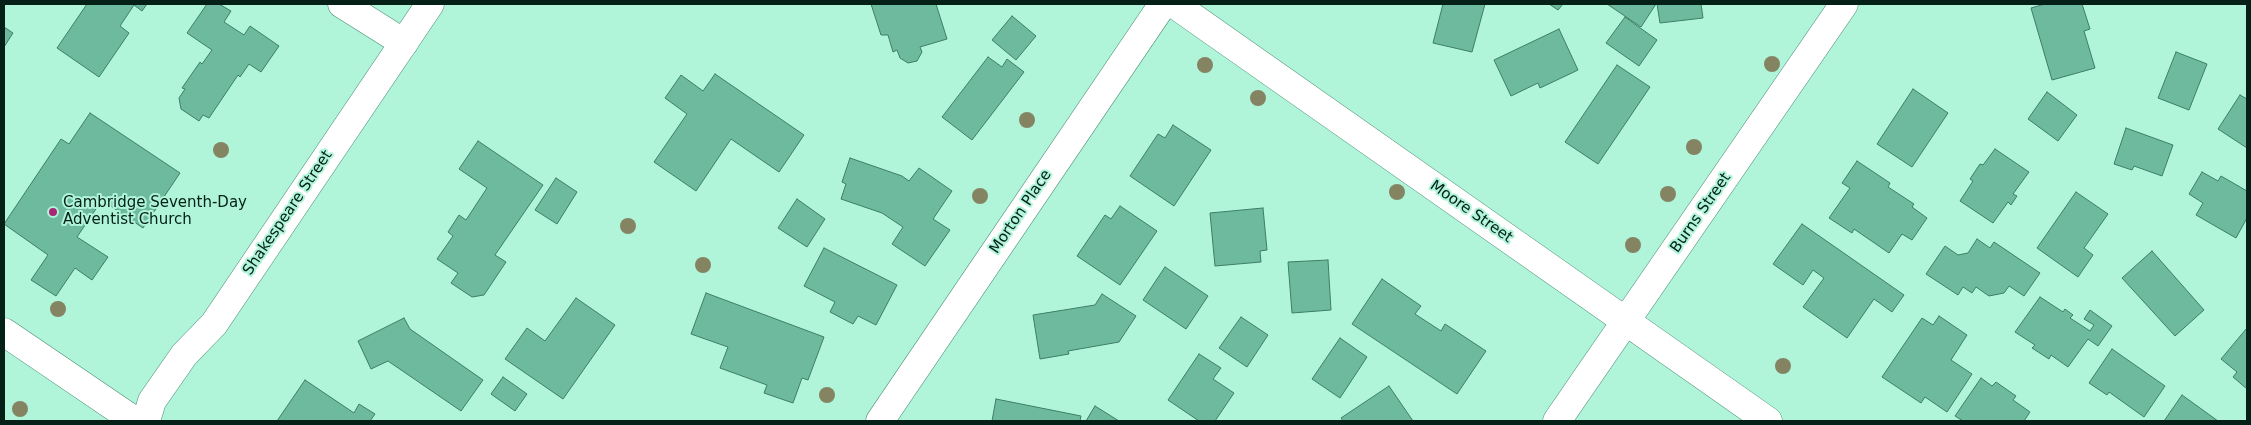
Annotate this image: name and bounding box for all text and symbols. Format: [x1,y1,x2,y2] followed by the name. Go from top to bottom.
[240,147,336,279] street label: Shakespeare Street
[986,167,1056,257] street label: Morton Place
[1667,170,1735,256] street label: Burns Street
[1426,177,1516,247] street label: Moore Street
[63,194,247,229] place label: Cambridge Seventh-Day Adventist Church
[47,206,59,218] marker: Cambridge Seventh-Day Adventist Church

